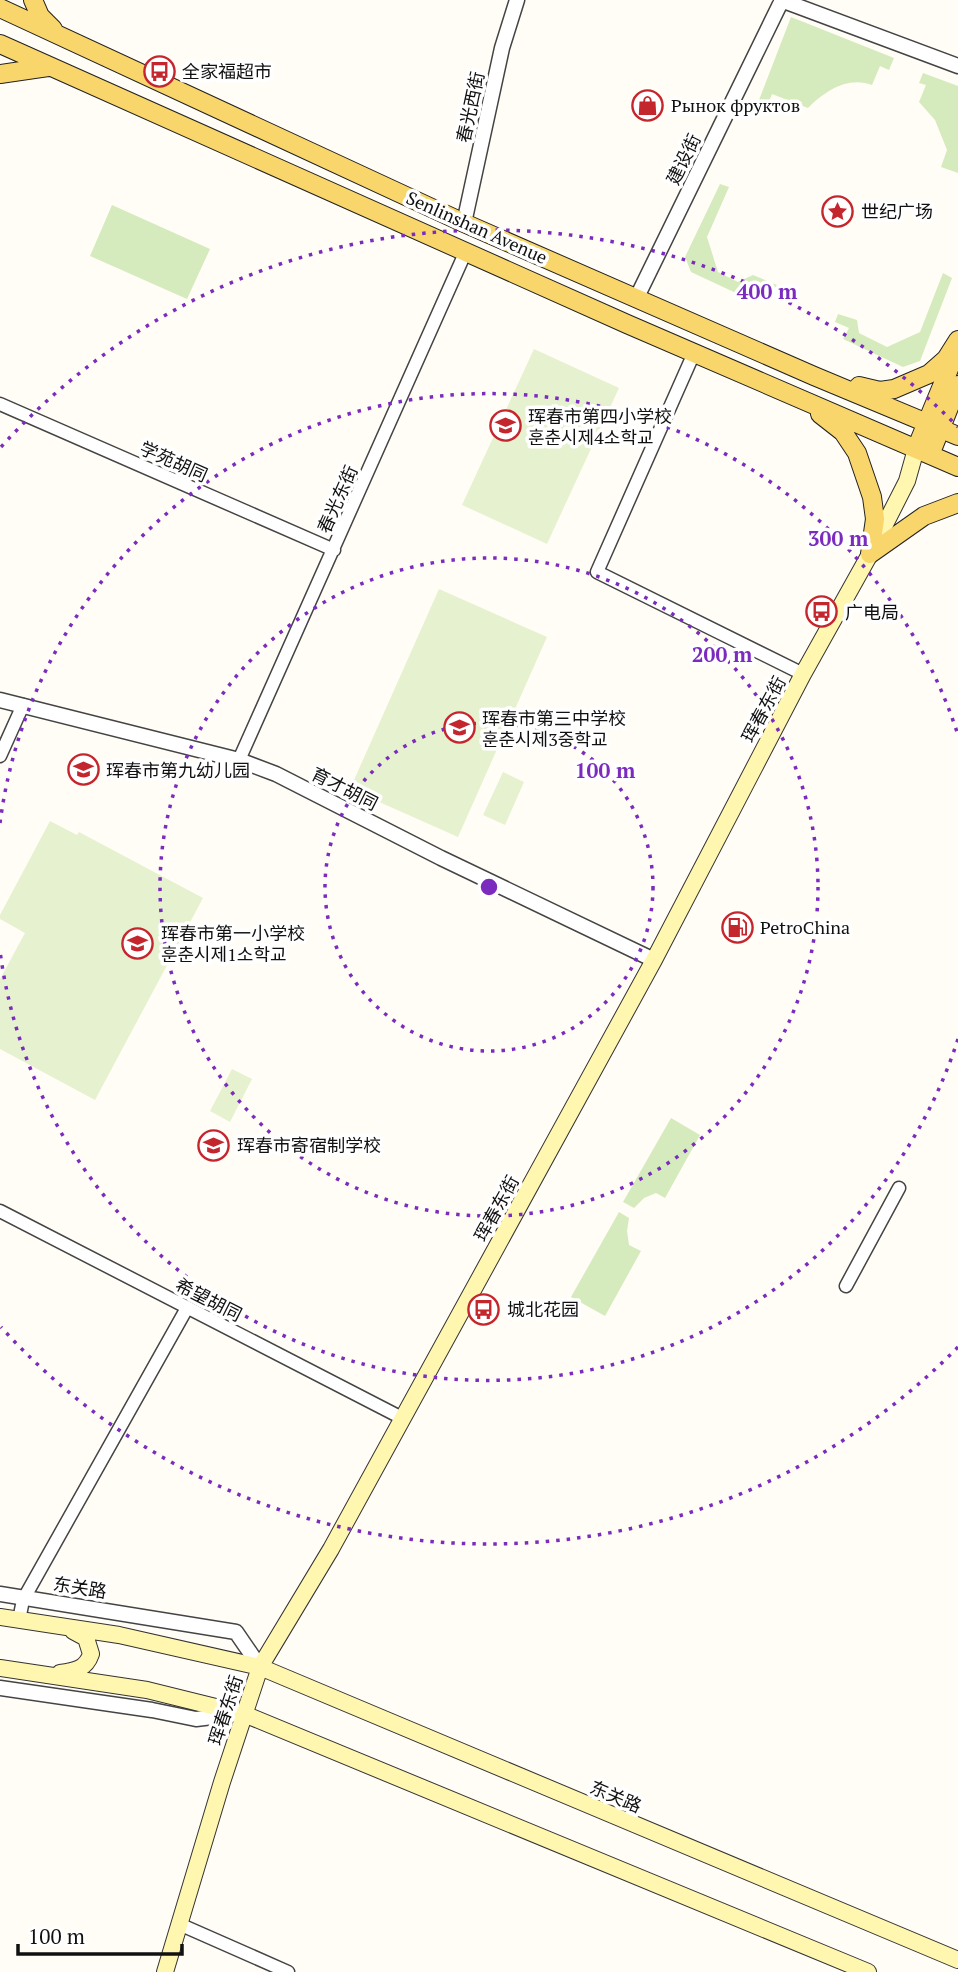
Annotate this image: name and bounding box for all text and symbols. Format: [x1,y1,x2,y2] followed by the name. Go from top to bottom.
[142,54,176,88] bus stop icon: 全家福超市
[182,59,272,83] place label: 全家福超市
[451,69,489,145] street label: 春光西街
[631,88,665,122] shop icon: Рынок фруктов
[671,93,800,117] place label: Рынок фруктов
[660,129,706,189] street label: 建设街
[403,185,551,269] street label: Senlinshan Avenue
[821,194,855,228] place icon: 世纪广场
[861,199,933,223] place label: 世纪广场
[737,277,798,305] text: 400 m
[528,404,672,449] place label: 珲春市第四小学校 훈춘시제4소학교
[488,409,522,443] school or university icon: 珲春市第四小学校 훈춘시제4소학교
[136,435,212,487] street label: 学苑胡同
[311,461,363,537] street label: 春光东街
[808,524,869,552] text: 300 m
[805,595,839,629] bus stop icon: 广电局
[845,600,899,624] place label: 广电局
[692,640,753,668] text: 200 m
[736,672,790,746] street label: 珲春东街
[482,706,626,751] place label: 珲春市第三中学校 훈춘시제3중학교
[442,711,476,745] school or university icon: 珲春市第三中学校 훈춘시제3중학교
[66,753,100,787] school or university icon: 珲春市第九幼儿园
[575,756,636,784] text: 100 m
[106,758,250,782] place label: 珲春市第九幼儿园
[307,761,383,815] street label: 育才胡同
[477,875,501,899] centre of rings
[720,910,754,944] fuel station icon: PetroChina
[760,915,850,939] place label: PetroChina
[161,921,305,966] place label: 珲春市第一小学校 훈춘시제1소학교
[121,926,155,960] school or university icon: 珲春市第一小学校 훈춘시제1소학교
[197,1128,231,1162] school or university icon: 珲春市寄宿制学校
[237,1133,381,1157] place label: 珲春市寄宿制学校
[468,1171,524,1245] street label: 珲春东街
[171,1272,247,1326] street label: 希望胡同
[467,1292,501,1326] bus stop icon: 城北花园
[507,1297,579,1321] place label: 城北花园
[51,1571,109,1603] street label: 东关路
[202,1672,248,1748] street label: 珲春东街
[586,1774,646,1818] street label: 东关路
[18,1912,182,1956] scale bar
[28,1922,85,1950] text: 100 m

